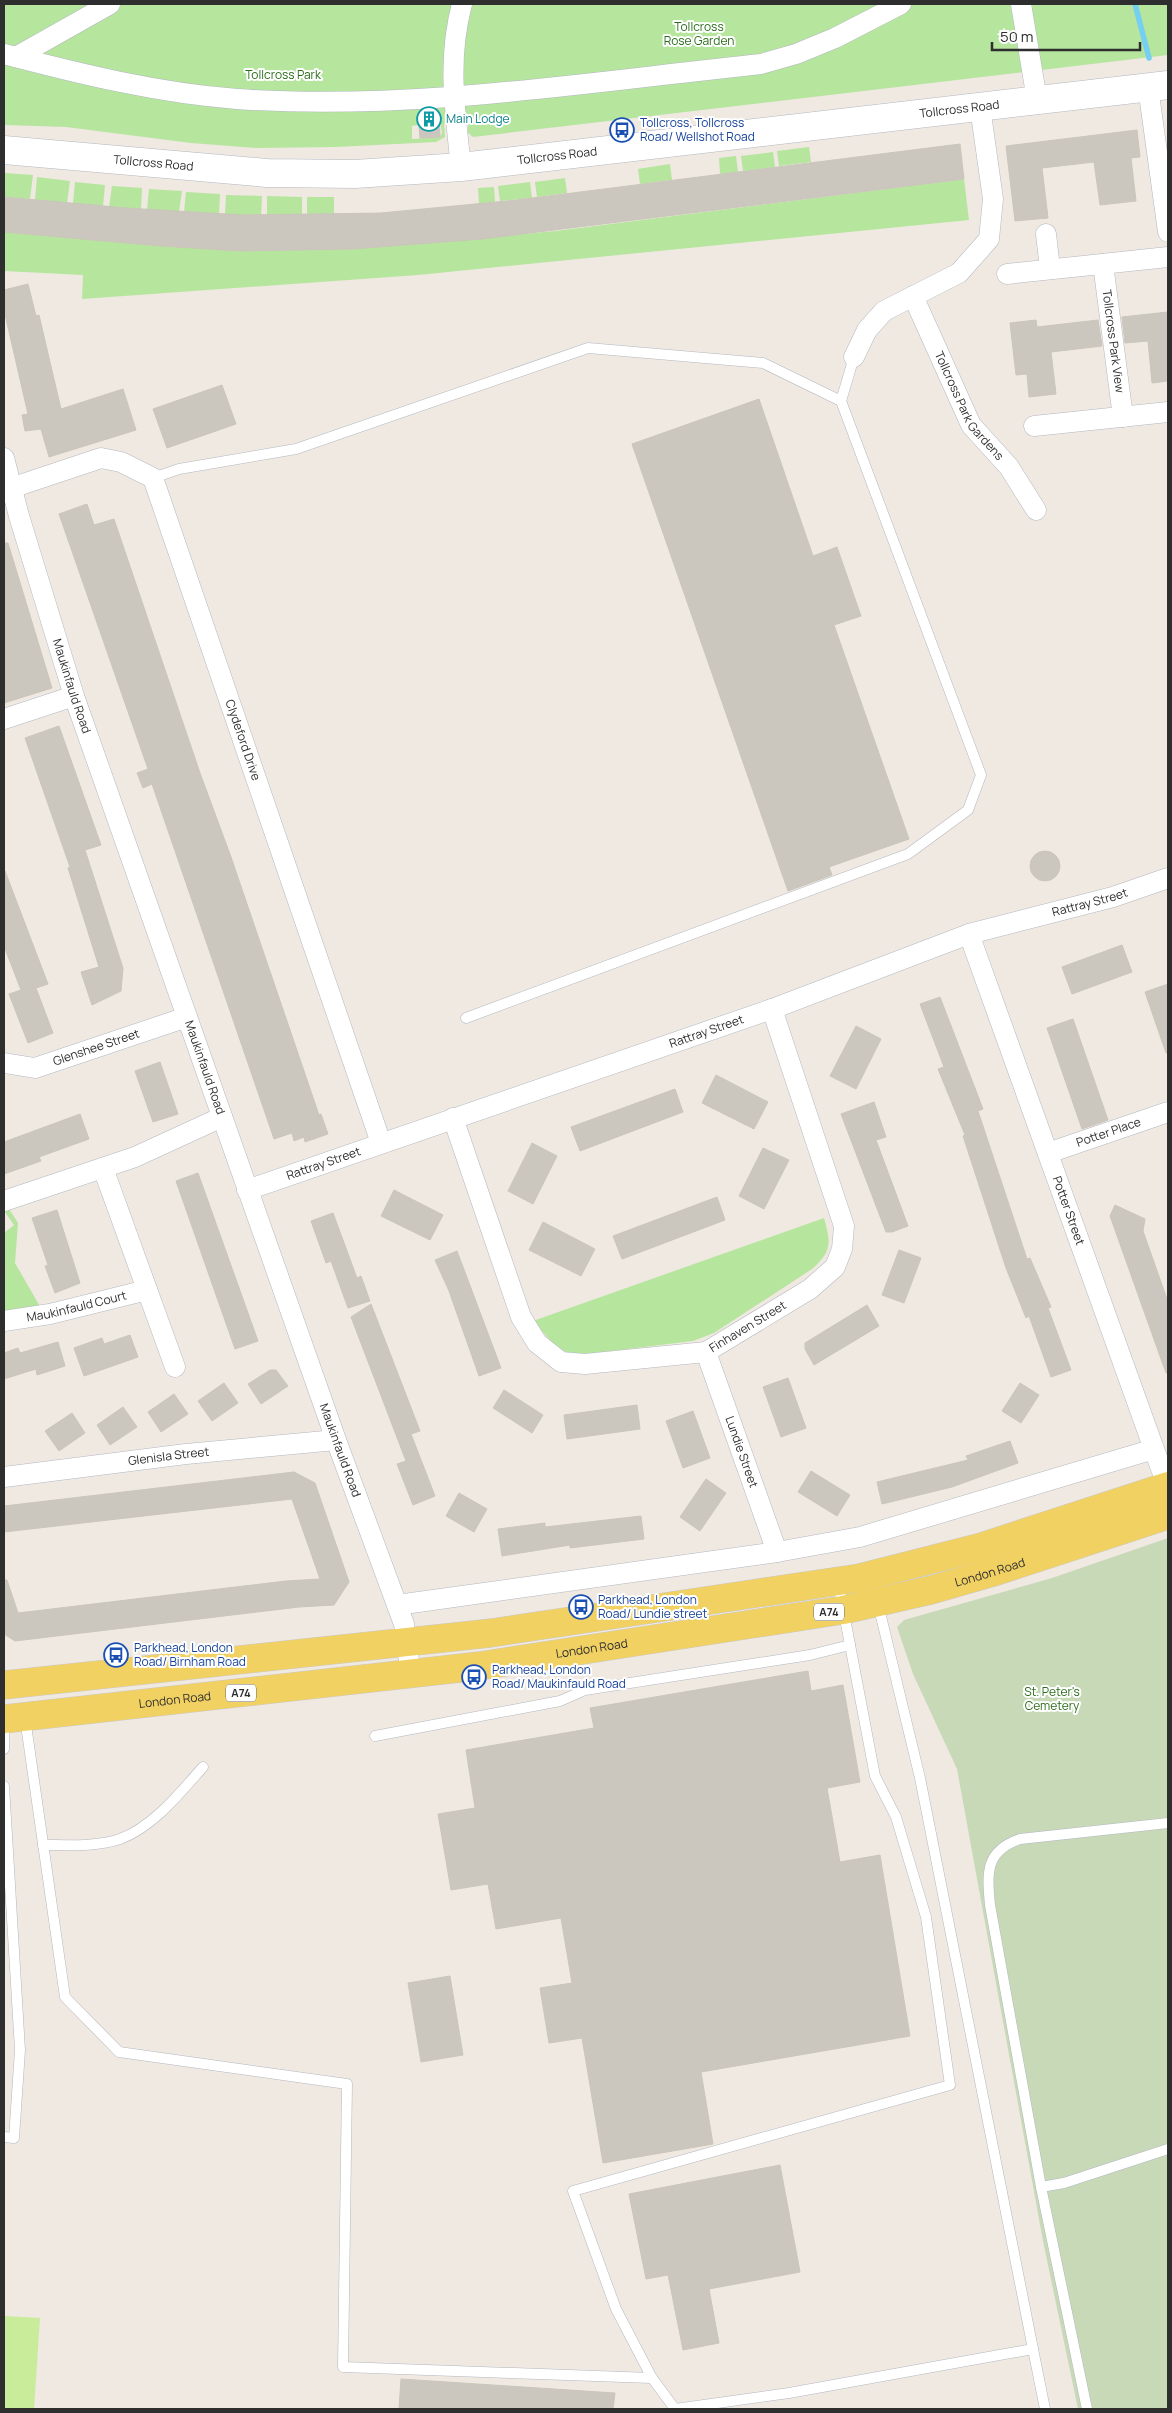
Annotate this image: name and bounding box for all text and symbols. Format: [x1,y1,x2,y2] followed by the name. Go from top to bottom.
[664,18,734,49] park label: Tollcross Rose Garden
[992,20,1140,52] scale bar
[1000,26,1034,47] text: 50 m
[245,66,322,83] park label: Tollcross Park
[918,96,1000,122] street label: Tollcross Road
[416,106,442,132] building icon: Main Lodge
[446,110,510,127] place label: Main Lodge
[640,114,755,145] place label: Tollcross, Tollcross Road/ Wellshot Road
[609,117,635,143] bus stop icon: Tollcross, Tollcross Road/ Wellshot Road
[516,142,598,168] street label: Tollcross Road
[113,151,194,175] street label: Tollcross Road
[1098,289,1129,394] street label: Tollcross Park View
[931,348,1008,464] street label: Tollcross Park Gardens
[49,637,95,736] street label: Maukinfauld Road
[222,697,265,783] street label: Clydeford Drive
[1050,884,1130,920] street label: Rattray Street
[667,1010,746,1052] street label: Rattray Street
[181,1018,230,1117] street label: Maukinfauld Road
[51,1024,142,1069] street label: Glenshee Street
[1074,1113,1143,1151] street label: Potter Place
[284,1142,363,1184] street label: Rattray Street
[1049,1174,1089,1248] street label: Potter Street
[25,1286,128,1325] street label: Maukinfauld Court
[706,1296,789,1356] street label: Finhaven Street
[316,1401,365,1499] street label: Maukinfauld Road
[721,1414,763,1490] street label: Lundie Street
[127,1443,210,1469] street label: Glenisla Street
[953,1553,1027,1591] street label: London Road
[598,1591,707,1622] place label: Parkhead, London Road/ Lundie street
[568,1594,594,1620] bus stop icon: Parkhead, London Road/ Lundie street
[814,1604,844,1620] road number: A74
[554,1634,629,1662] street label: London Road
[134,1639,246,1670] place label: Parkhead, London Road/ Birnham Road
[103,1642,129,1668] bus stop icon: Parkhead, London Road/ Birnham Road
[492,1661,626,1692] place label: Parkhead, London Road/ Maukinfauld Road
[461,1664,487,1690] bus stop icon: Parkhead, London Road/ Maukinfauld Road
[1024,1683,1080,1714] park label: St. Peter's Cemetery
[226,1685,256,1702] road number: A74
[138,1687,212,1712] street label: London Road

